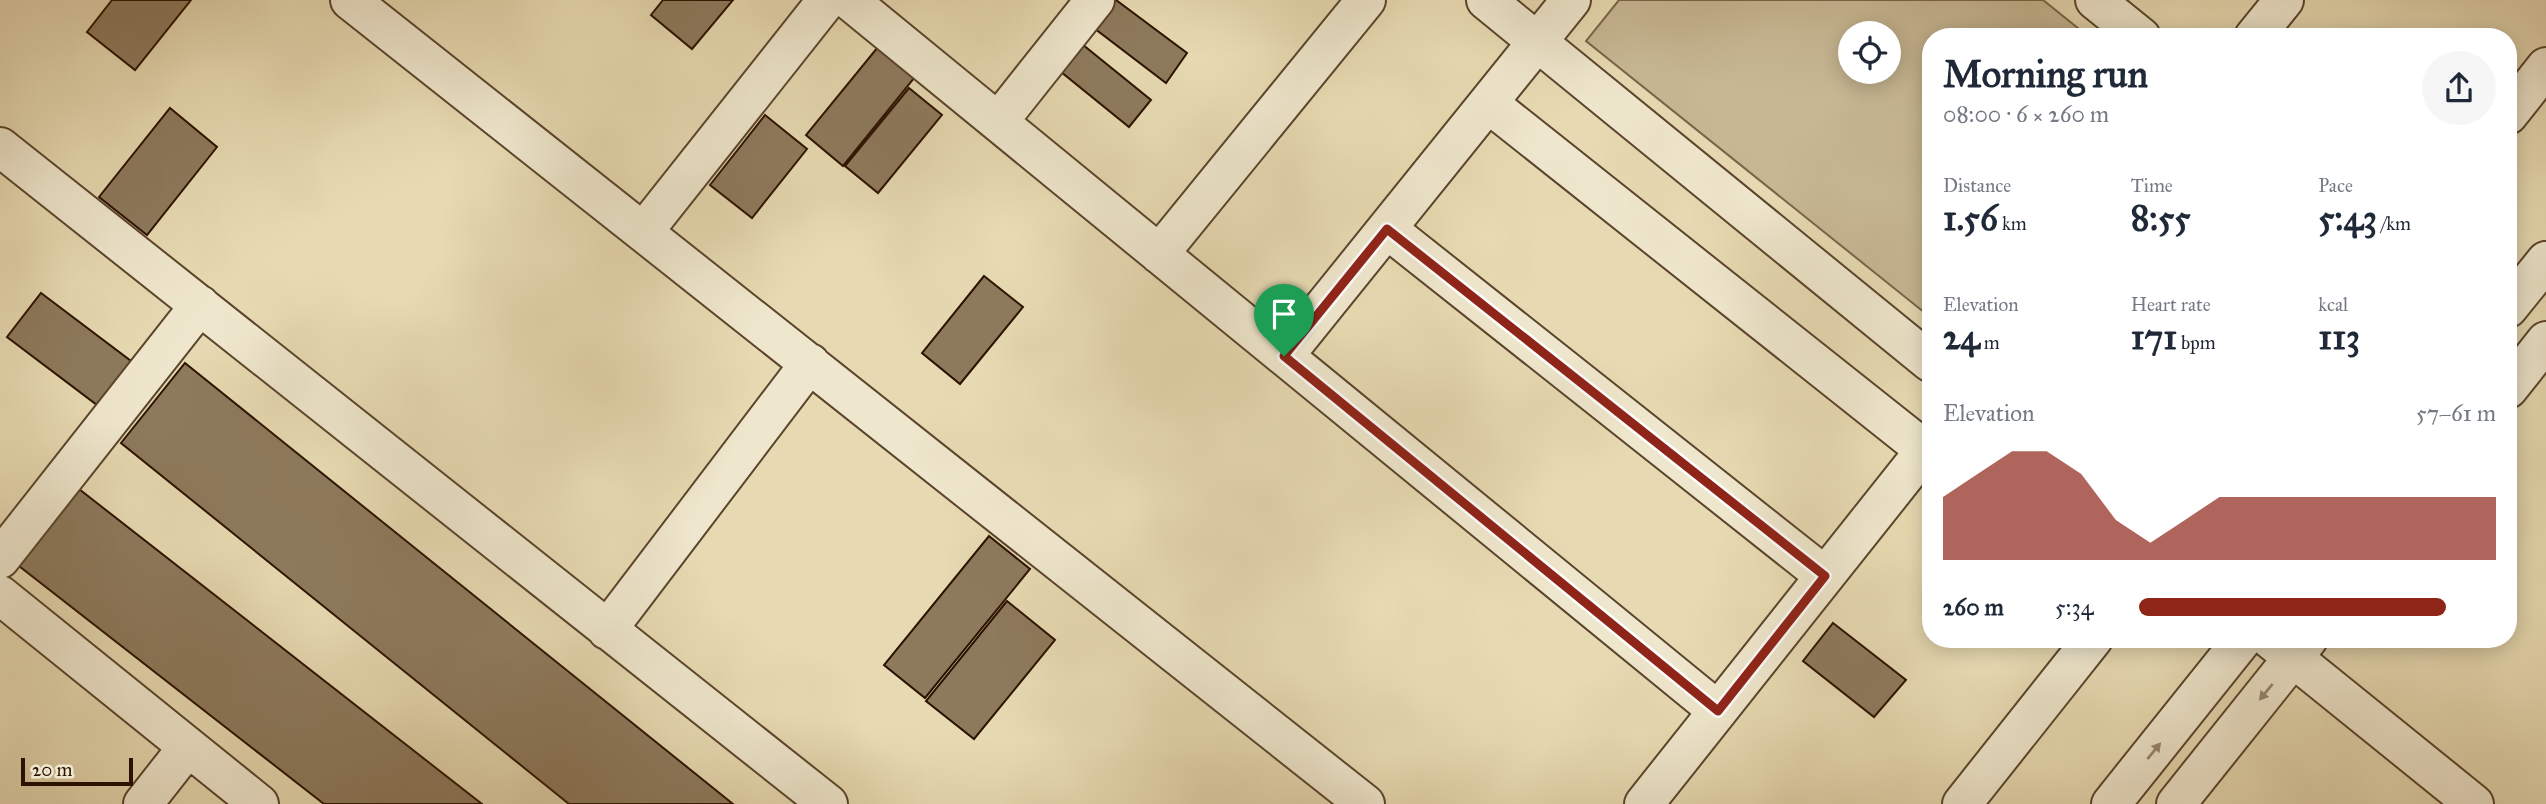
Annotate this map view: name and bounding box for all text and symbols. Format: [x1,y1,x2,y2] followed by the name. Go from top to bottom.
[1838,21,1901,84] map controls
[1838,21,1901,84] button: locate
[1943,51,2148,97] text: Morning run
[2422,51,2496,125] button: share
[1943,100,2109,128] text: 08:00 · 6 × 260 m
[1943,174,2011,197] text: Distance
[2131,174,2173,197] text: Time
[2318,174,2353,197] text: Pace
[1943,197,1998,240] text: 1.56
[2131,197,2191,240] text: 8:55
[2318,197,2377,240] text: 5:43
[1998,212,2027,235] text: km
[2377,212,2411,235] text: /km
[1254,284,1314,356] pin
[1943,293,2018,316] text: Elevation
[2131,293,2211,316] text: Heart rate
[2318,293,2348,316] text: kcal
[1265,295,1303,333] icon: arrive
[1943,316,1980,359] text: 24
[2131,316,2177,359] text: 171
[2318,316,2360,359] text: 113
[1980,331,2000,354] text: m
[2177,331,2216,354] text: bpm
[1943,399,2034,427] text: Elevation
[2416,399,2496,427] text: 57–61 m
[1943,593,2004,621] text: 260 m
[2055,593,2094,621] text: 5:34
[2259,683,2273,701] one-way arrow
[2146,742,2161,759] one-way arrow
[21,755,133,787] scale bar
[32,758,73,781] text: 20 m

